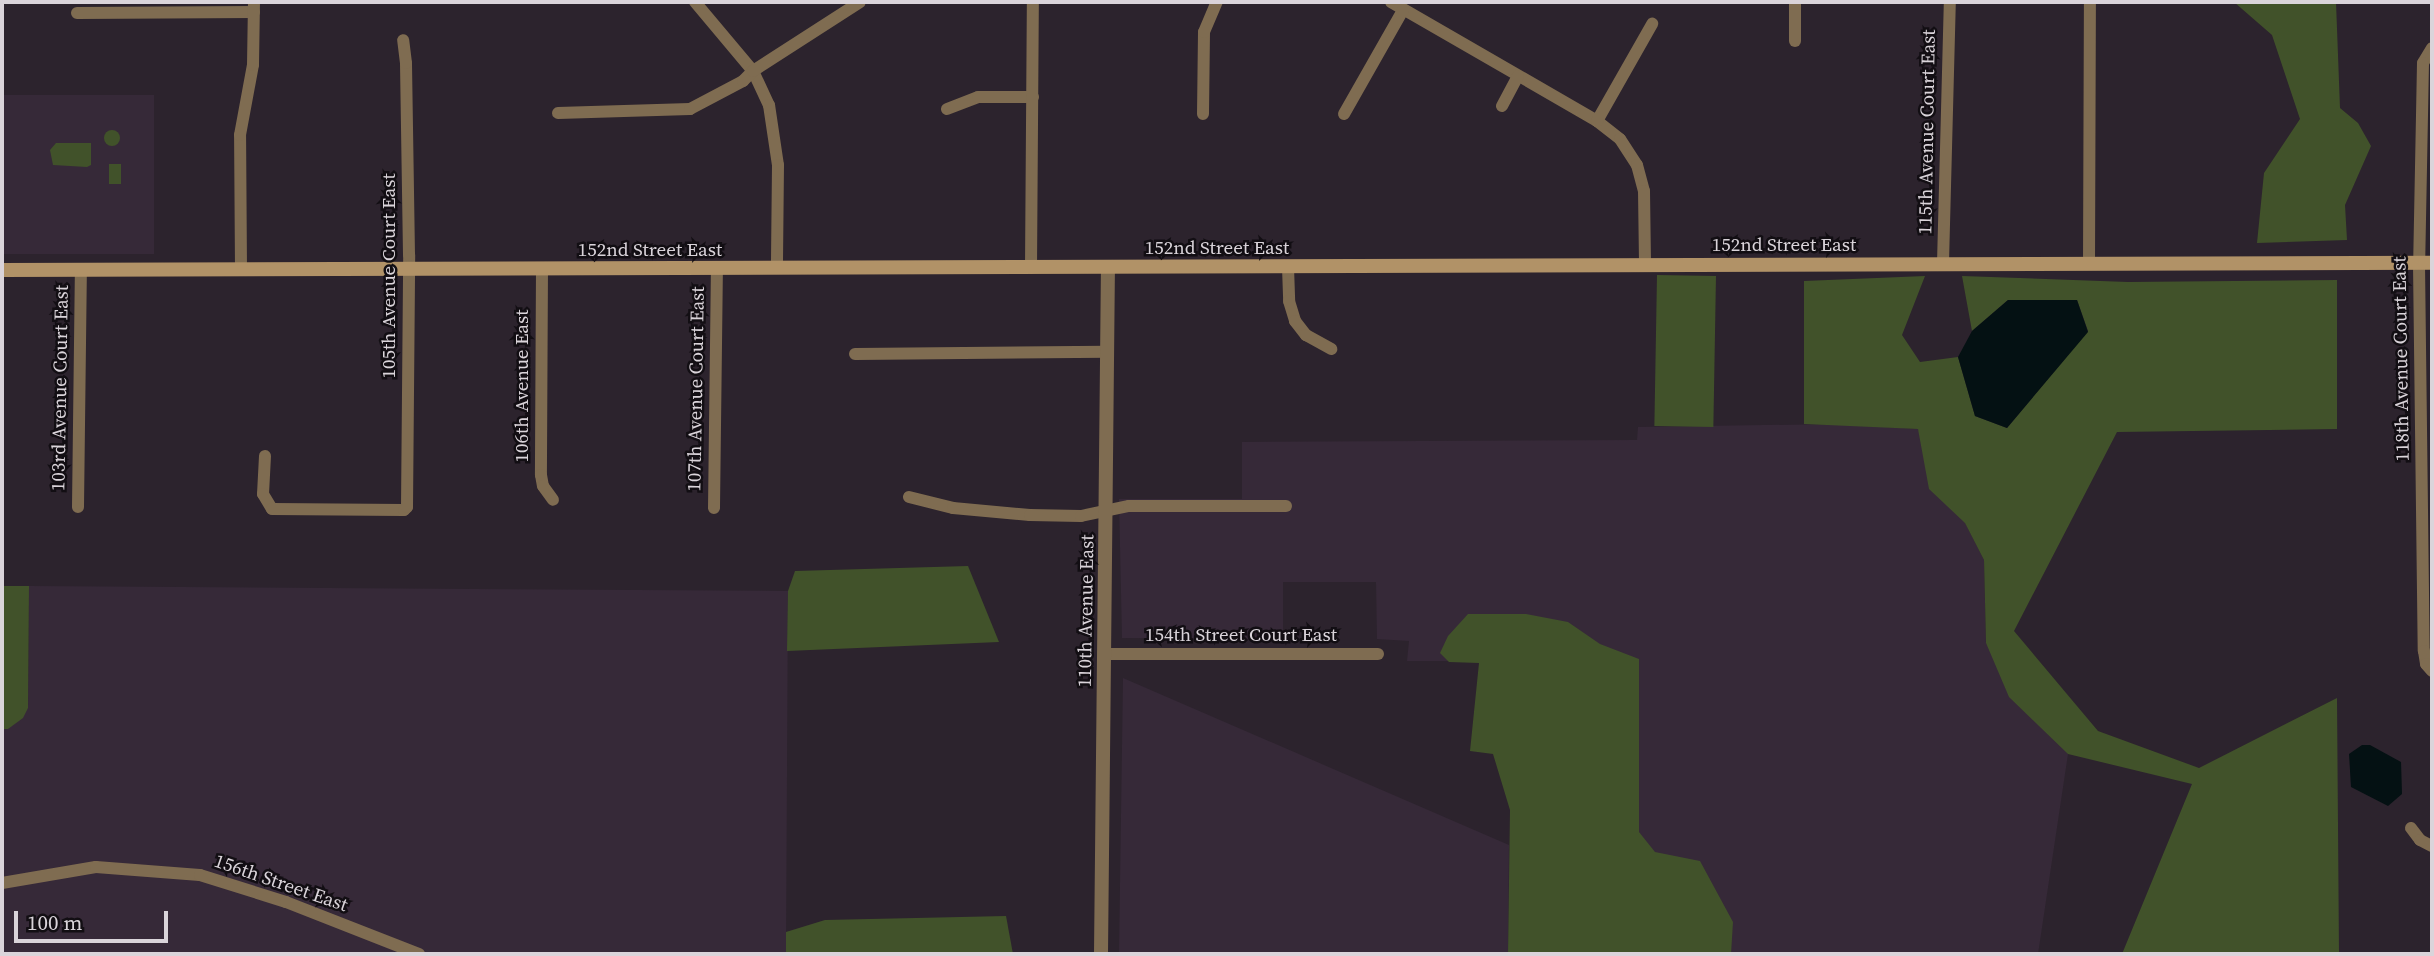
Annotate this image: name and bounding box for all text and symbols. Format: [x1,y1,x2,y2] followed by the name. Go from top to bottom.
[1914,29,1940,235] street label: 115th Avenue Court East
[378,173,400,379] street label: 105th Avenue Court East
[1712,234,1856,256] street label: 152nd Street East
[1145,237,1289,259] street label: 152nd Street East
[578,239,722,261] street label: 152nd Street East
[2388,256,2414,462] street label: 118th Avenue Court East
[47,285,73,491] street label: 103rd Avenue Court East
[683,286,709,492] street label: 107th Avenue Court East
[511,310,533,462] street label: 106th Avenue East
[1073,534,1099,688] street label: 110th Avenue East
[1145,624,1337,646] street label: 154th Street Court East
[211,849,351,917] street label: 156th Street East
[18,897,172,941] scale bar
[27,908,82,937] text: 100 m

